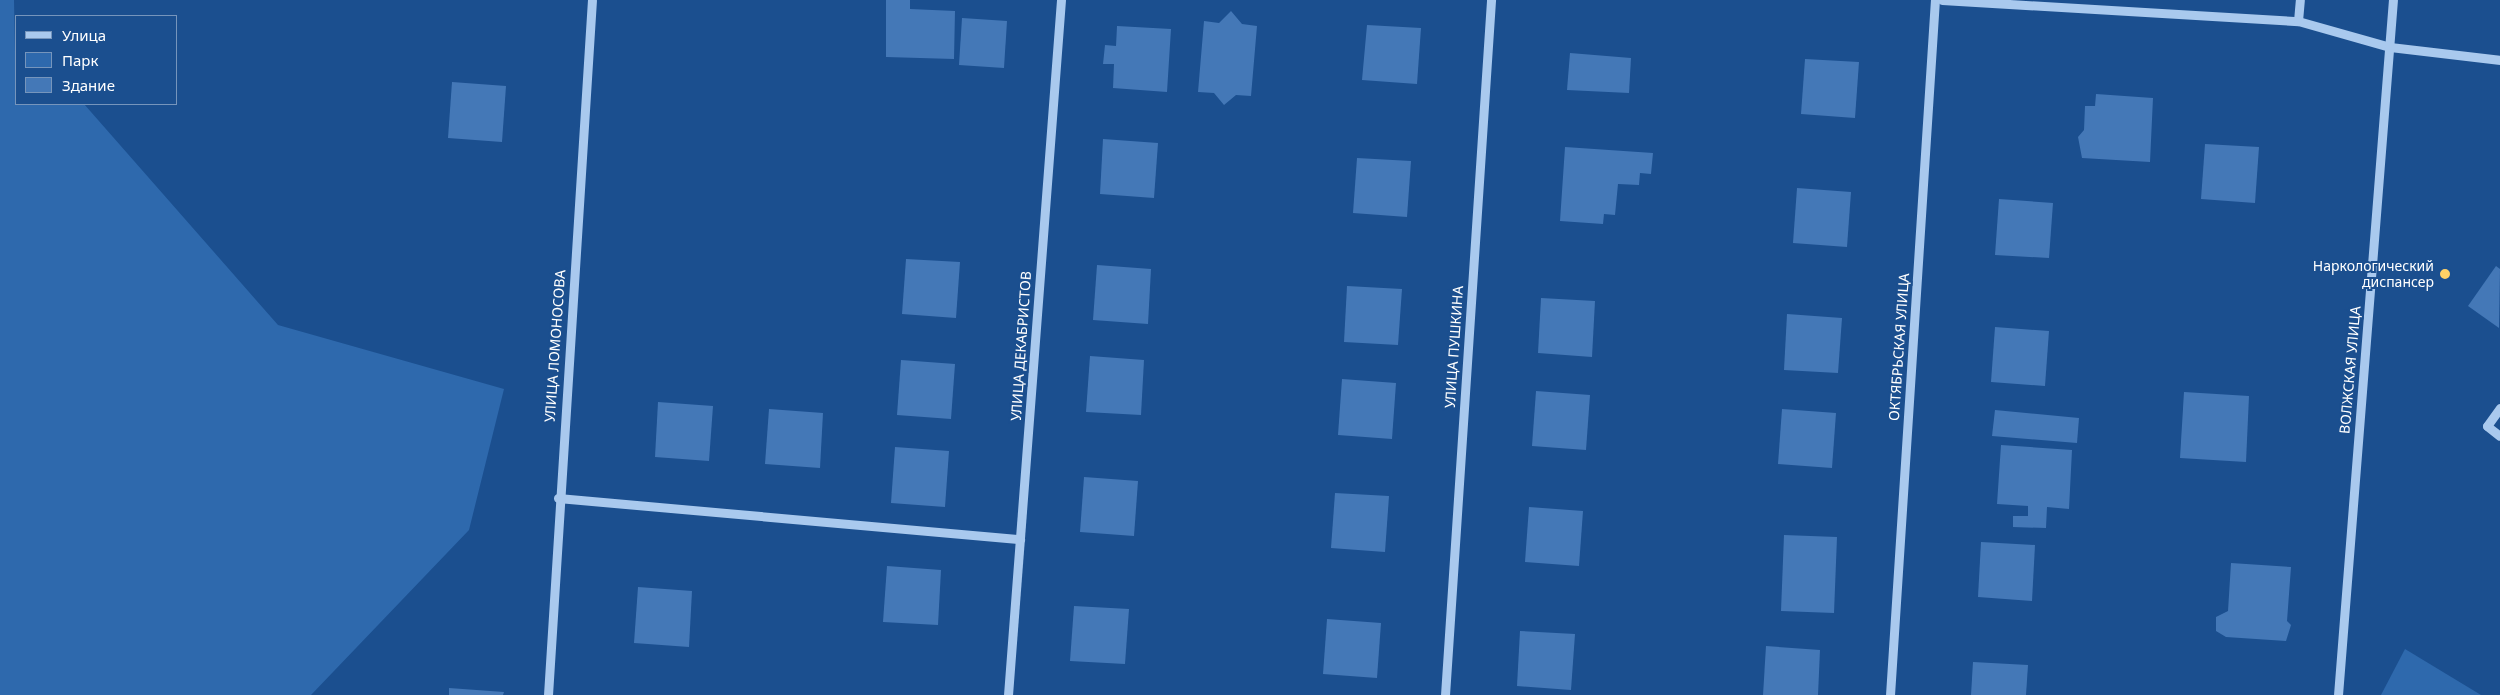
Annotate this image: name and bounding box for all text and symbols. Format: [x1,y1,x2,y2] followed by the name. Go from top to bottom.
[15,15,178,105] legend
[62,25,106,45] text: Улица
[62,50,98,70] text: Парк
[62,75,115,95] text: Здание
[2313,258,2434,290] place label: Наркологический диспансер
[2438,267,2452,281] marker: Наркологический диспансер
[541,269,569,423] street label: УЛИЦА ЛОМОНОСОВА
[1007,271,1035,421] street label: УЛИЦА ДЕКАБРИСТОВ
[1885,273,1913,421] street label: ОКТЯБРЬСКАЯ УЛИЦА
[1441,285,1467,409] street label: УЛИЦА ПУШКИНА
[2336,306,2364,434] street label: ВОЛЖСКАЯ УЛИЦА

